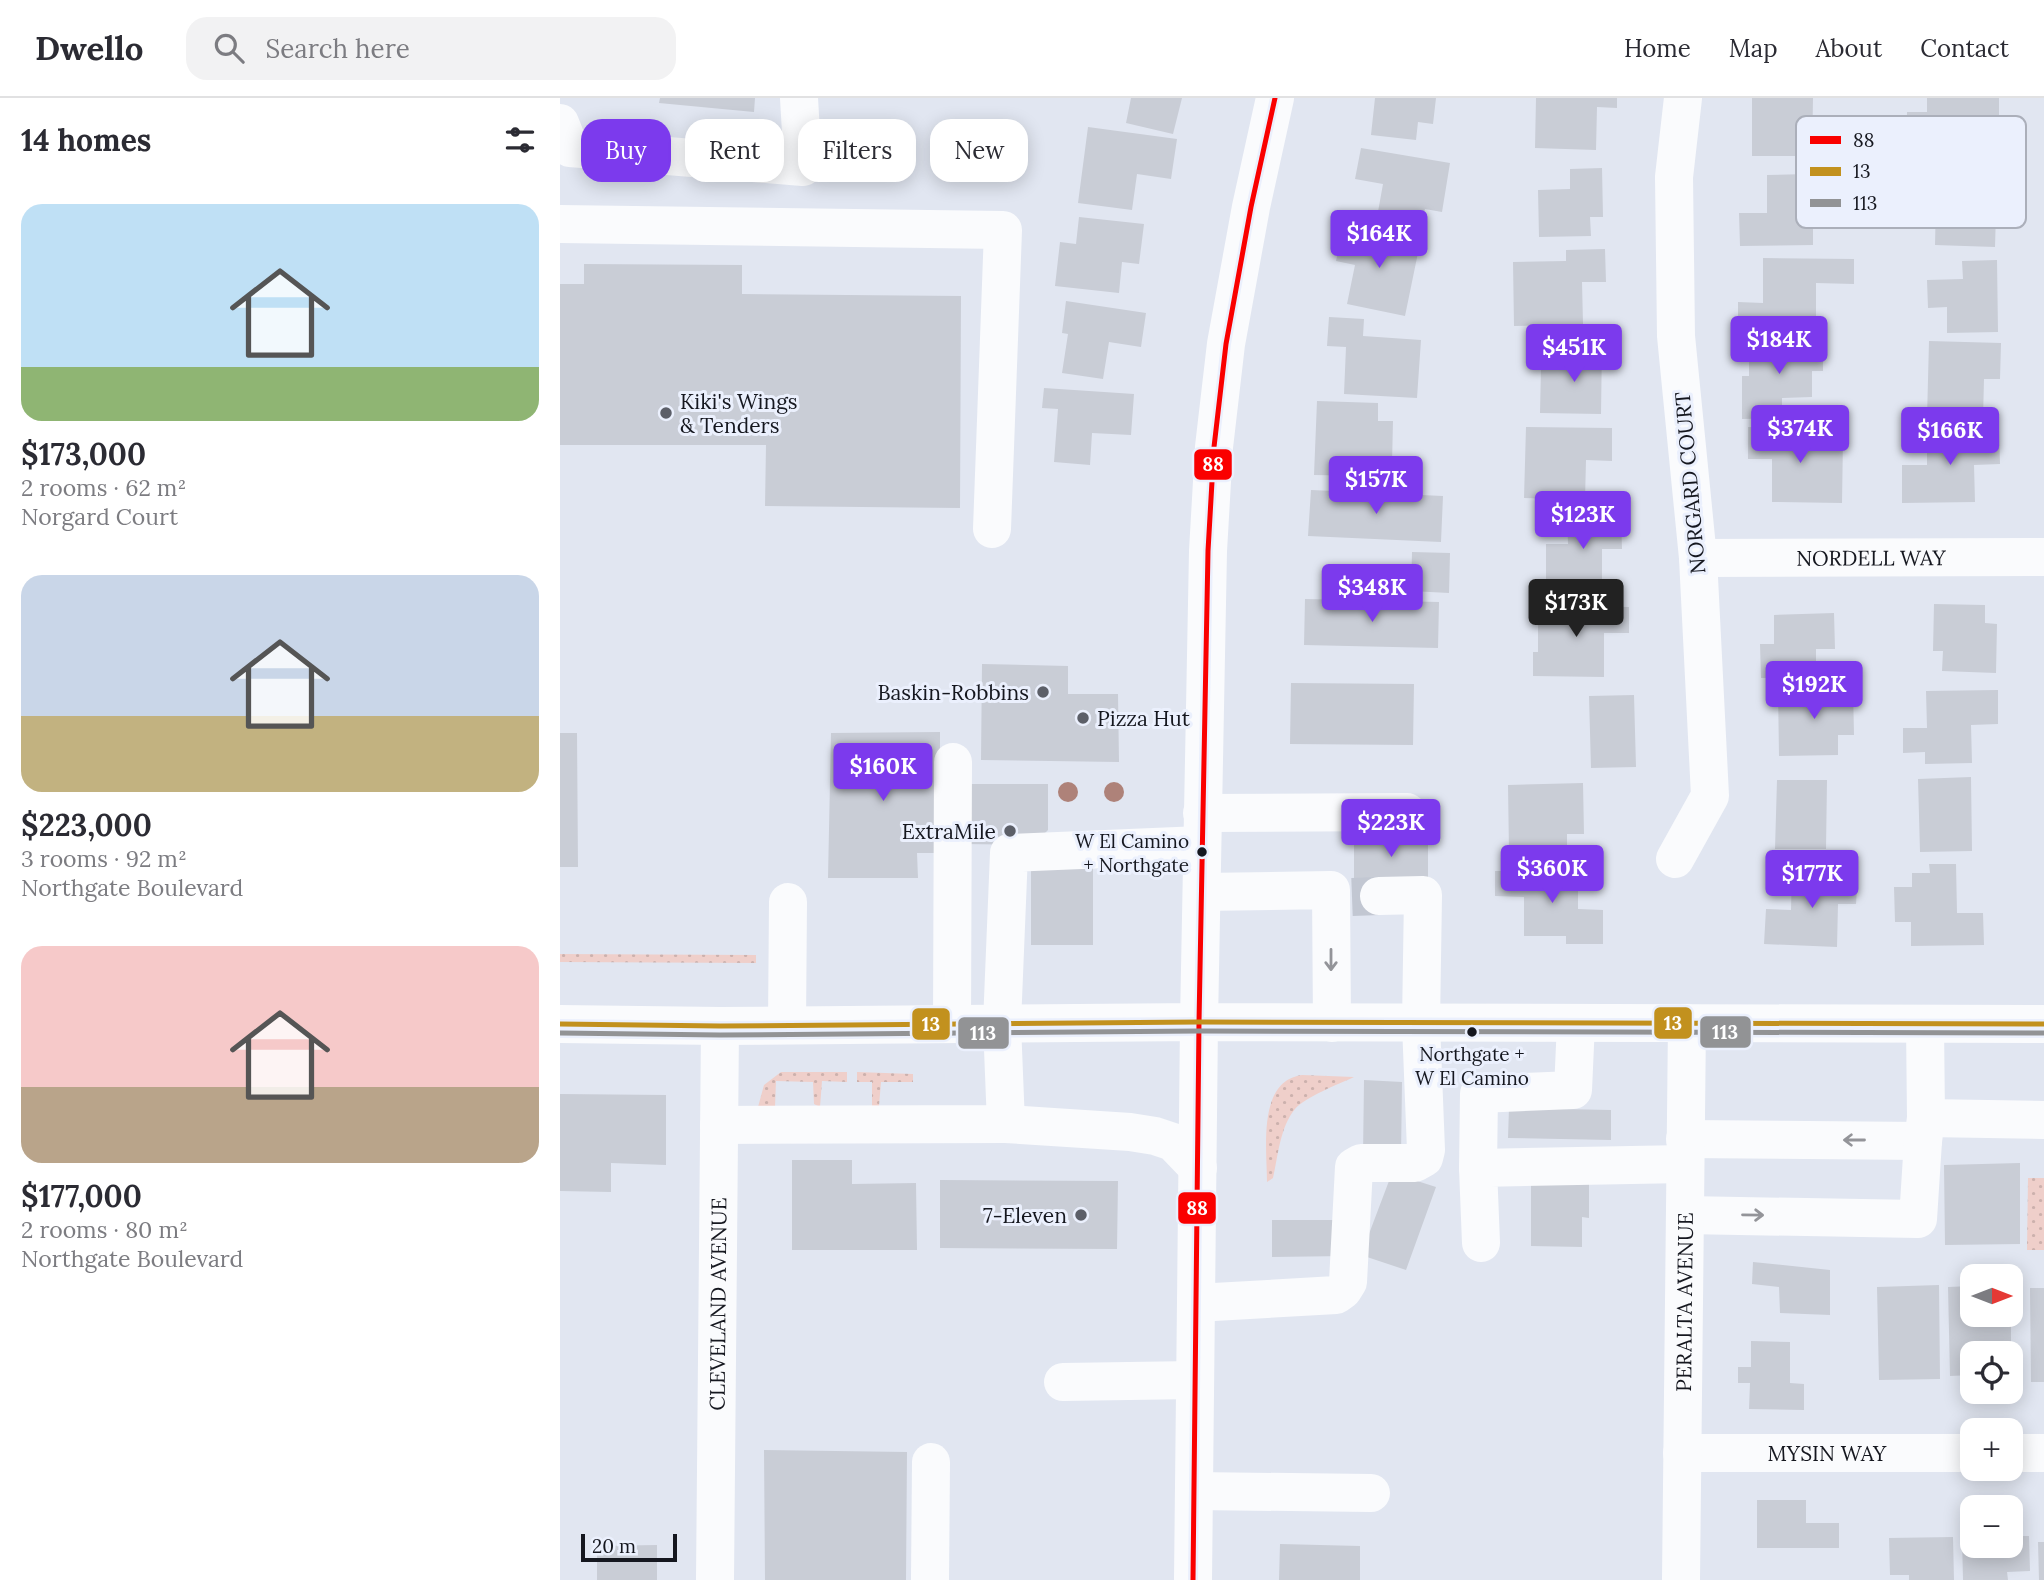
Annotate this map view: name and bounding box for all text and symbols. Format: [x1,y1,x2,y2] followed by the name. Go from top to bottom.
[186,17,676,80] search box
[35,27,144,69] text: Dwello
[210,29,248,67] icon: search
[266,32,410,65] text: Search here
[1624,33,1691,64] text: Home
[1729,33,1778,64] text: Map
[1816,33,1882,64] text: About
[1920,33,2009,64] text: Contact
[1796,116,2026,228] legend
[581,119,671,182] chip: Buy
[685,119,784,182] chip: Rent
[798,119,916,182] chip: Filters
[930,119,1028,182] chip: New
[21,121,151,159] text: 14 homes
[501,121,539,159] icon: filters
[1853,128,1874,152] text: 88
[1853,159,1871,183] text: 13
[1853,191,1877,215] text: 113
[1330,211,1428,270] pin: $164K
[1346,218,1412,247] text: $164K
[217,250,343,376] icon: home
[1730,316,1828,376] pin: $184K
[1525,324,1623,384] pin: $451K
[1747,324,1811,353] text: $184K
[1542,332,1606,361] text: $451K
[680,388,798,439] place label: Kiki's Wings & Tenders
[1669,391,1711,575] street label: NORGARD COURT
[658,405,674,421] marker: Kiki's Wings & Tenders
[1751,406,1849,465] pin: $374K
[1901,408,1999,467] pin: $166K
[1767,413,1833,442] text: $374K
[1917,415,1983,444] text: $166K
[21,435,146,473] text: $173,000
[1193,448,1233,481] line badge: 88
[1202,452,1224,476] text: 88
[1327,456,1425,516] pin: $157K
[1345,464,1407,493] text: $157K
[21,473,186,502] text: 2 rooms · 62 m²
[1534,491,1632,551] pin: $123K
[1551,499,1615,528] text: $123K
[21,502,178,531] text: Norgard Court
[1796,544,1947,571] street label: NORDELL WAY
[1323,564,1421,624] pin: $348K
[1338,572,1406,601] text: $348K
[1527,580,1625,639] pin: $173K
[1545,587,1607,616] text: $173K
[217,621,343,747] icon: home
[1765,662,1863,721] pin: $192K
[1782,669,1846,698] text: $192K
[877,679,1029,706] place label: Baskin-Robbins
[1035,684,1051,700] marker: Baskin-Robbins
[1097,705,1191,732] place label: Pizza Hut
[1075,710,1091,726] marker: Pizza Hut
[834,744,932,803] pin: $160K
[849,751,917,780] text: $160K
[1342,800,1440,859] pin: $223K
[21,806,152,844] text: $223,000
[1357,807,1425,836] text: $223K
[902,818,996,845] place label: ExtraMile
[1002,823,1018,839] marker: ExtraMile
[1075,829,1189,877] place label: W El Camino + Northgate
[21,844,187,873] text: 3 rooms · 92 m²
[1195,845,1209,859] marker: W El Camino + Northgate
[1503,846,1601,905] pin: $360K
[1763,850,1861,910] pin: $177K
[1517,853,1587,882] text: $360K
[1781,858,1843,887] text: $177K
[21,873,243,902] text: Northgate Boulevard
[1324,948,1338,971] one-way arrow
[217,992,343,1118] icon: home
[1653,1006,1693,1040] line badge: 13
[911,1007,951,1041] line badge: 13
[1664,1011,1682,1035] text: 13
[922,1012,940,1036] text: 13
[1699,1015,1752,1049] line badge: 113
[957,1016,1010,1050] line badge: 113
[1712,1020,1738,1044] text: 113
[970,1021,996,1045] text: 113
[1465,1025,1479,1039] marker: Northgate + W El Camino
[1415,1042,1529,1090] place label: Northgate + W El Camino
[1843,1134,1866,1147] one-way arrow
[21,1177,142,1215] text: $177,000
[1177,1191,1217,1225] line badge: 88
[1186,1196,1208,1220] text: 88
[703,1197,732,1411] street label: CLEVELAND AVENUE
[983,1202,1067,1229] place label: 7-Eleven
[1073,1207,1089,1223] marker: 7-Eleven
[1741,1209,1764,1222] one-way arrow
[1670,1212,1698,1392] street label: PERALTA AVENUE
[21,1215,188,1244] text: 2 rooms · 80 m²
[21,1244,243,1273] text: Northgate Boulevard
[1960,1264,2023,1326] north arrow
[1960,1264,2023,1558] map controls
[1960,1341,2023,1404] button: locate
[1960,1418,2023,1481] button: +
[1768,1440,1887,1467] street label: MYSIN WAY
[1960,1495,2023,1558] button: −
[581,1531,677,1563] scale bar
[592,1534,636,1558] text: 20 m

